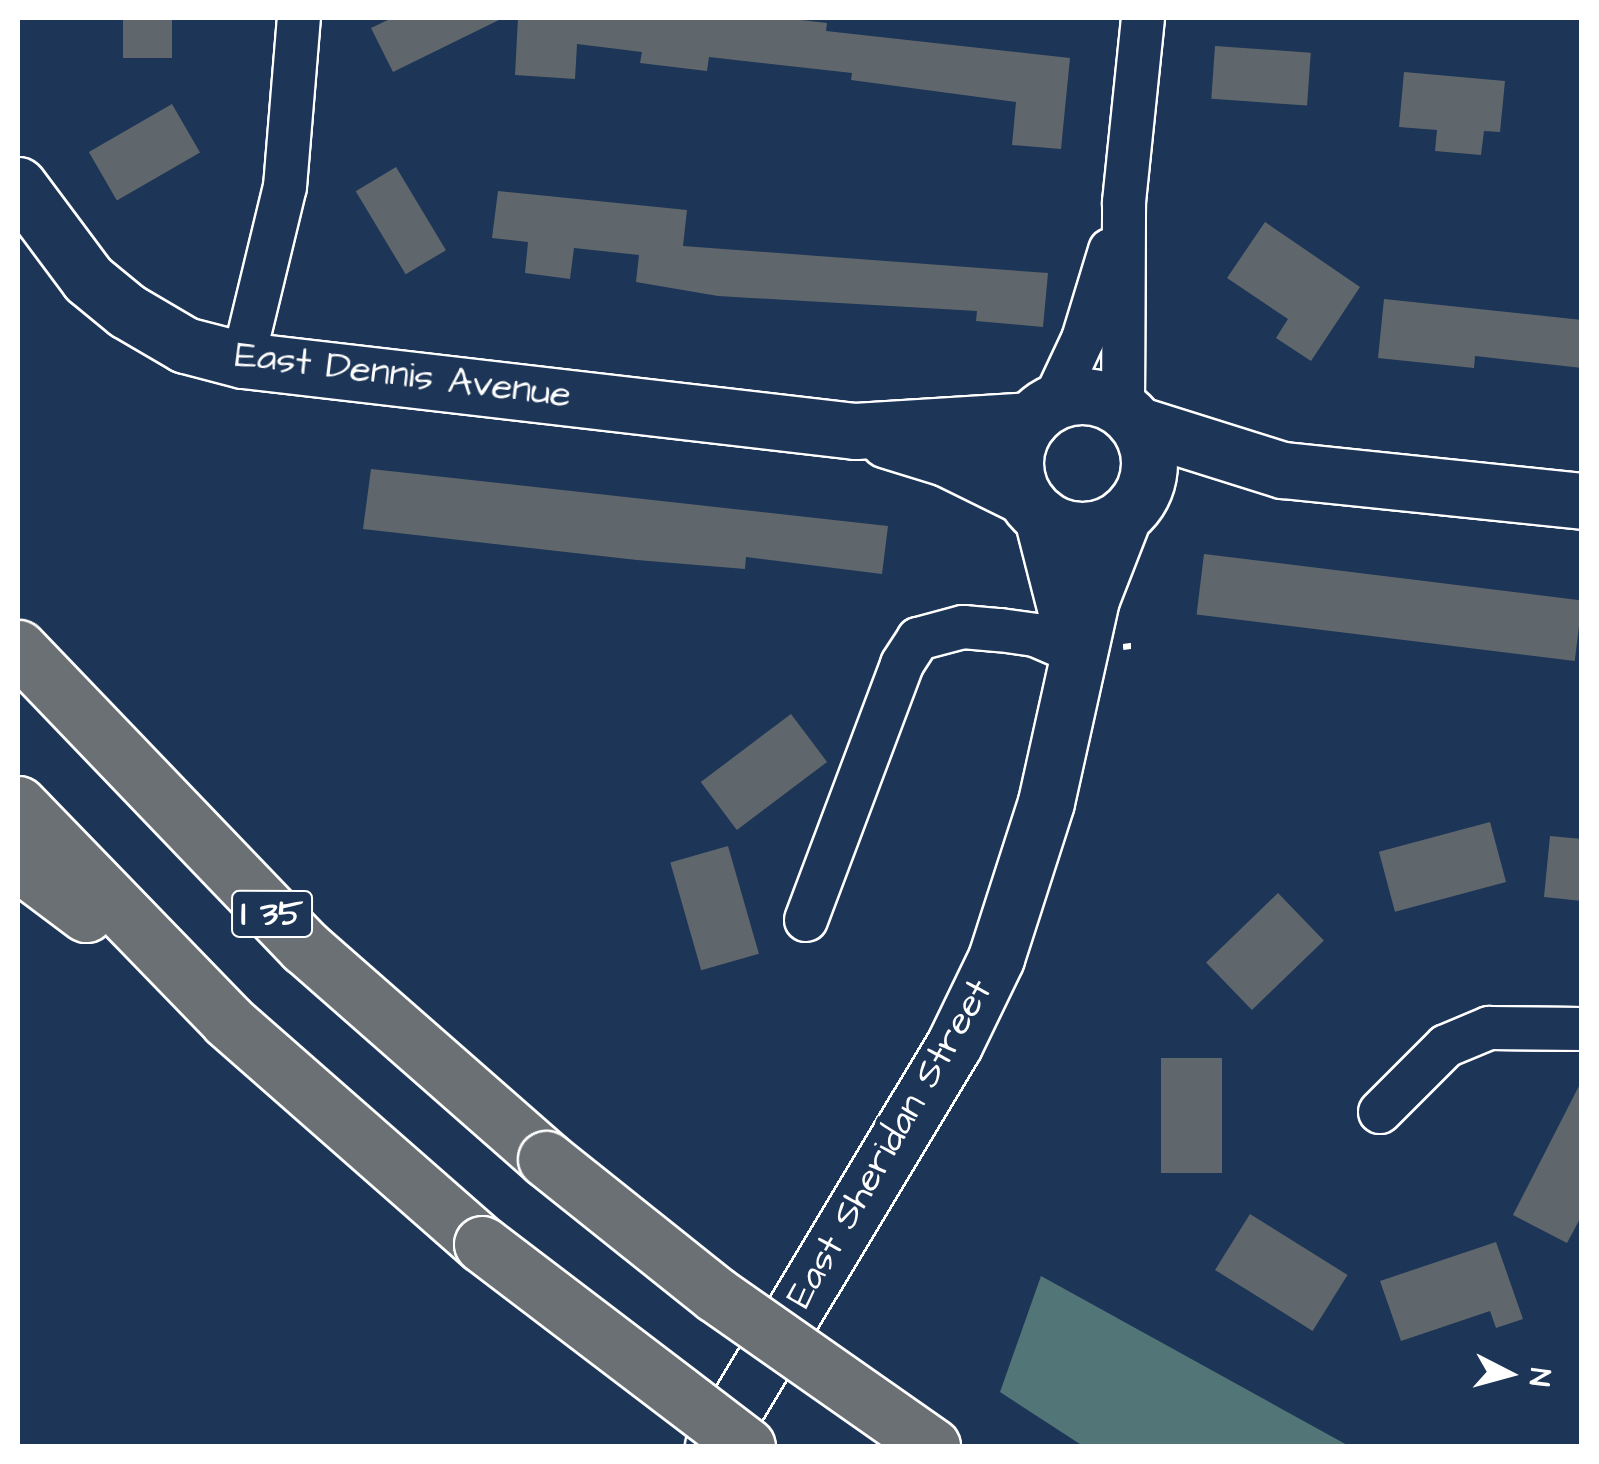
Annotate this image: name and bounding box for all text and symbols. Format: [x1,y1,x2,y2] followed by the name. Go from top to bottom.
[232,333,574,419] street label: East Dennis Avenue
[230,884,314,944] road number: I 35
[777,971,1003,1317] street label: East Sheridan Street
[1459,1324,1559,1424] north arrow
[1519,1366,1560,1388] text: N

